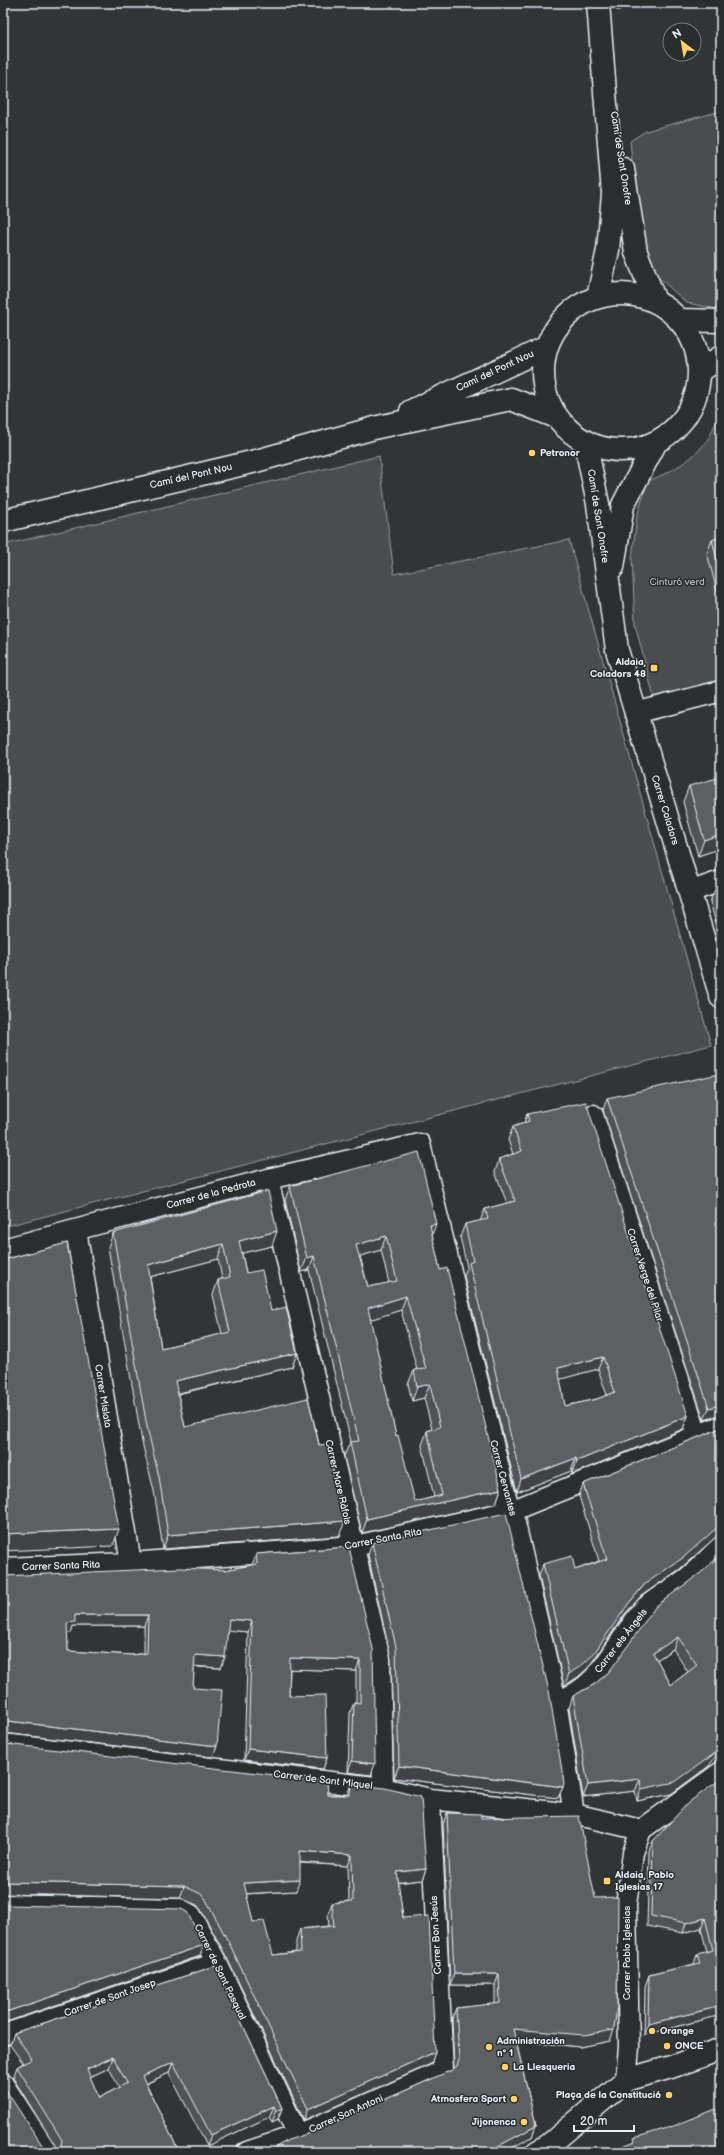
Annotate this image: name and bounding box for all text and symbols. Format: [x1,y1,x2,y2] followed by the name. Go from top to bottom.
[662,22,702,62] north arrow
[670,26,684,42] text: N
[608,110,634,206] street label: Camí de Sant Onofre
[454,348,536,394] street label: Camí del Pont Nou
[540,447,581,459] place label: Petronor
[527,448,537,458] marker: Petronor
[149,461,233,491] street label: Camí del Pont Nou
[585,468,611,564] street label: Camí de Sant Onofre
[649,576,705,588] park label: Cinturó verd
[590,656,646,680] place label: Aldaia, Coladors 48
[649,663,659,673] marker: Aldaia, Coladors 48
[649,774,681,847] street label: Carrer Coladors
[165,1176,257,1212] street label: Carrer de la Pedrota
[624,1227,666,1324] street label: Carrer Verge del Pilar
[92,1363,114,1429] street label: Carrer Mislata
[322,1438,354,1526] street label: Carrer Mare Ràfols
[487,1439,519,1517] street label: Carrer Cervantes
[343,1526,423,1552] street label: Carrer Santa Rita
[22,1559,101,1573] street label: Carrer Santa Rita
[592,1606,650,1676] street label: Carrer els Àngels
[273,1768,373,1792] street label: Carrer de Sant Miquel
[614,1869,674,1893] place label: Aldaia, Pablo Iglesias 17
[602,1876,612,1886] marker: Aldaia, Pablo Iglesias 17
[428,1895,444,1975] street label: Carrer Bon Jesús
[621,1906,633,2000] street label: Carrer Pablo Iglesias
[192,1922,248,2022] street label: Carrer de Sant Pasqual
[63,1977,158,2019] street label: Carrer de Sant Josep
[660,2025,694,2037] place label: Orange
[647,2026,657,2036] marker: Orange
[496,2035,565,2059] place label: Administración n° 1
[675,2040,704,2052] place label: ONCE
[662,2041,672,2051] marker: ONCE
[484,2042,494,2052] marker: Administración n° 1
[513,2061,576,2073] place label: La Llesqueria
[500,2062,510,2072] marker: La Llesqueria
[556,2089,661,2101] place label: Plaça de la Constitució
[664,2090,674,2100] marker: Plaça de la Constitució
[307,2092,385,2136] street label: Carrer San Antoni
[430,2093,507,2105] place label: Atmosfera Sport
[509,2094,519,2104] marker: Atmosfera Sport
[574,2107,634,2133] scale bar
[580,2114,607,2129] text: 20 m
[472,2116,516,2128] place label: Jijonenca
[519,2117,529,2127] marker: Jijonenca

